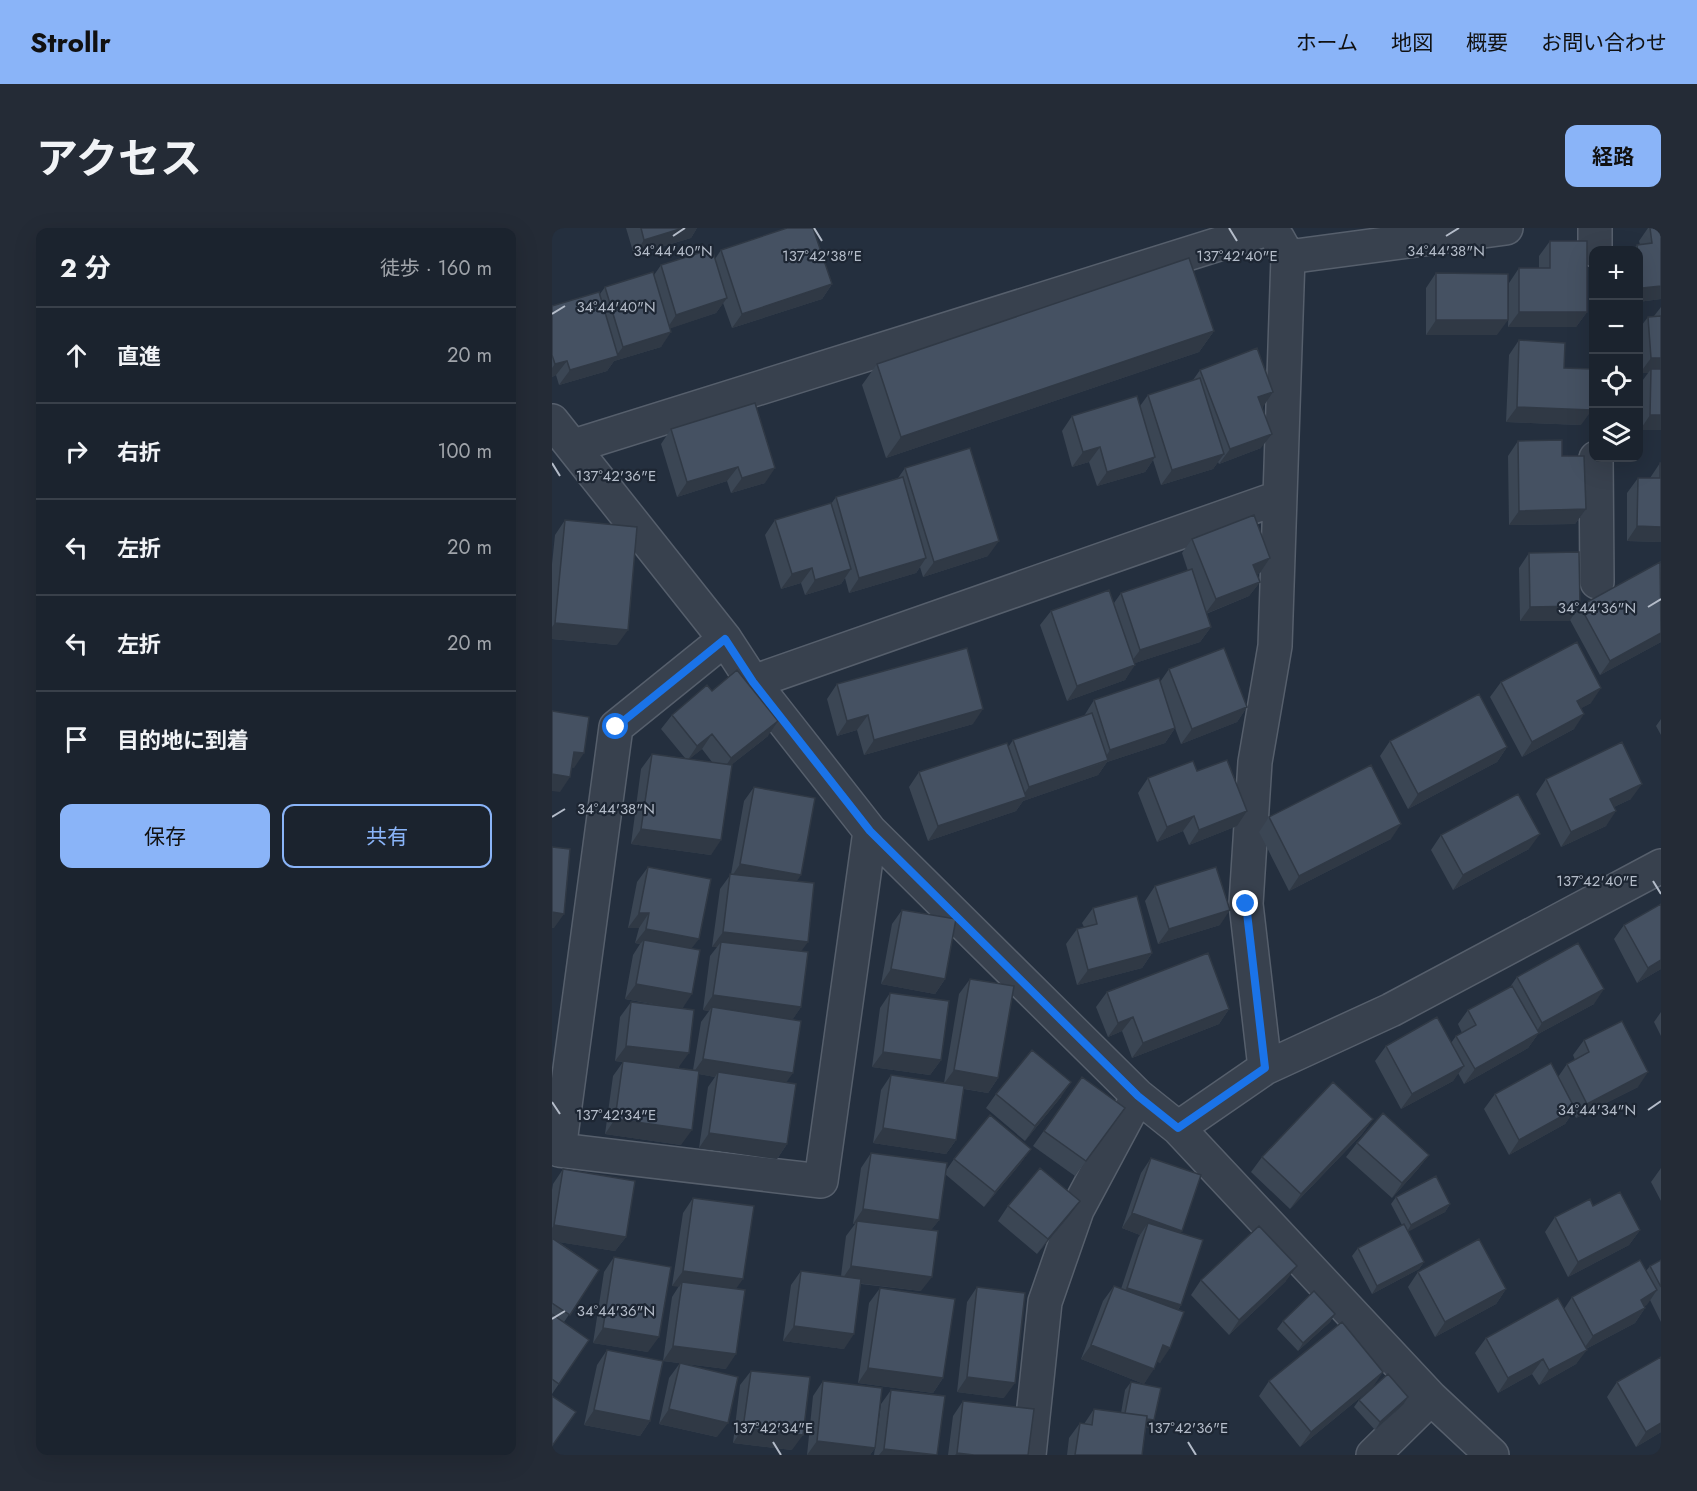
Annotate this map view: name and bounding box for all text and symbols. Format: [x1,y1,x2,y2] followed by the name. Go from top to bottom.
[30,22,111,63] text: Strollr
[1296,28,1358,58] text: ホーム
[1391,28,1433,58] text: 地図
[1466,28,1508,58] text: 概要
[1541,28,1667,58] text: お問い合わせ
[1565,125,1661,187] button: 経路
[36,128,202,189] text: アクセス
[633,240,713,262] text: 34°44'40"N
[1407,240,1485,262] text: 34°44'38"N
[782,245,862,267] text: 137°42'38"E
[1196,245,1278,267] text: 137°42'40"E
[1589,246,1643,462] map controls
[1589,246,1643,300] button: +
[60,249,111,287] text: 2 分
[380,254,492,283] text: 徒歩 · 160 m
[576,296,656,318] text: 34°44'40"N
[1589,300,1643,354] button: −
[60,339,93,372] icon: ahead
[117,340,161,372] text: 直進
[447,341,492,370] text: 20 m
[1589,354,1643,408] button: locate
[1589,408,1643,462] button: layers
[60,435,93,468] icon: right
[117,436,161,468] text: 右折
[437,437,492,466] text: 100 m
[576,465,656,487] text: 137°42'36"E
[60,531,93,564] icon: left
[117,532,161,564] text: 左折
[447,533,492,562] text: 20 m
[1558,597,1636,619] text: 34°44'36"N
[60,627,93,660] icon: left
[117,628,161,660] text: 左折
[447,629,492,658] text: 20 m
[602,713,628,739] route start
[60,723,93,756] icon: arrive
[117,724,249,756] text: 目的地に到着
[577,798,655,820] text: 34°44'38"N
[60,804,270,868] button: 保存
[282,804,492,868] button: 共有
[1556,870,1638,892] text: 137°42'40"E
[1232,890,1258,916] route end
[1558,1099,1636,1121] text: 34°44'34"N
[576,1104,656,1126] text: 137°42'34"E
[577,1300,655,1322] text: 34°44'36"N
[733,1417,813,1439] text: 137°42'34"E
[1148,1417,1228,1439] text: 137°42'36"E

